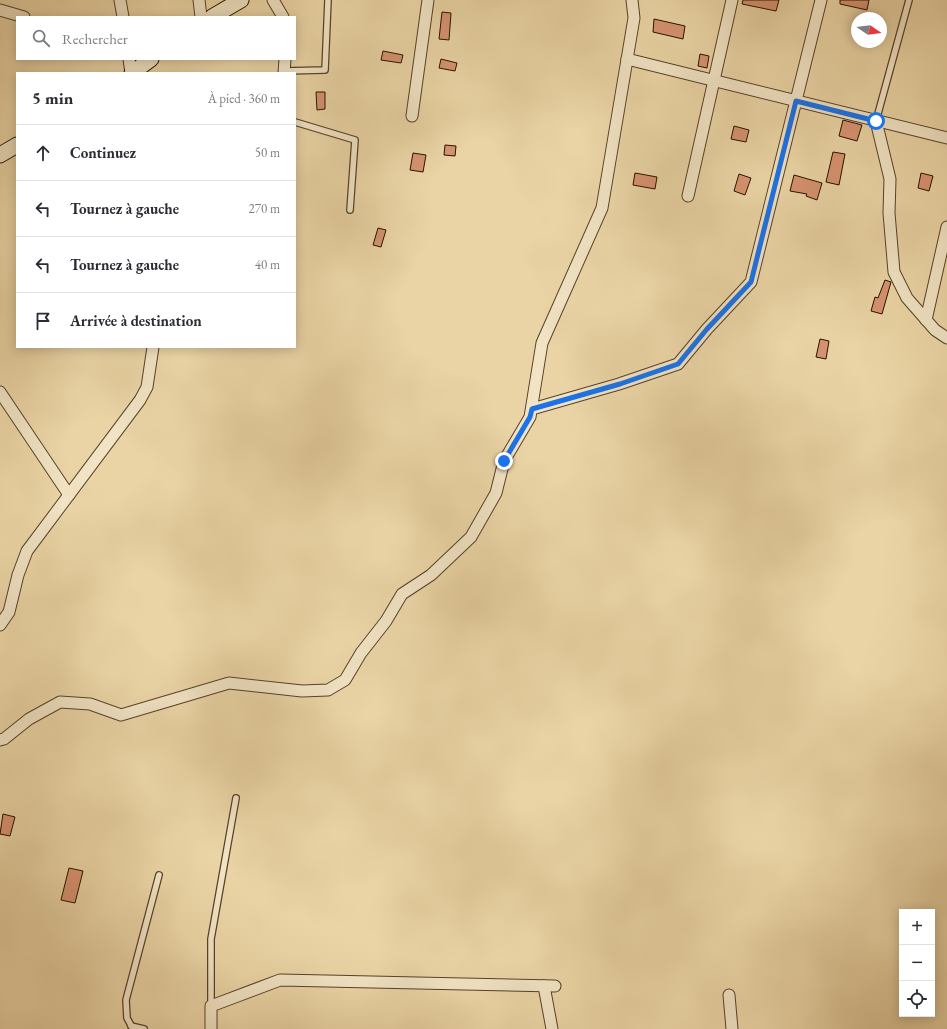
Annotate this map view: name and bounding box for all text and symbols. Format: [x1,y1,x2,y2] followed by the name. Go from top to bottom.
[851,12,887,48] north arrow
[16,16,296,60] search box
[30,27,52,49] icon: search
[62,29,128,48] text: Rechercher
[32,87,73,109] text: 5 min
[208,90,280,107] text: À pied · 360 m
[867,112,885,130] route start
[32,142,54,164] icon: ahead
[70,143,136,162] text: Continuez
[255,144,280,161] text: 50 m
[32,198,54,220] icon: left
[70,199,179,218] text: Tournez à gauche
[249,200,280,217] text: 270 m
[32,254,54,276] icon: left
[70,255,179,274] text: Tournez à gauche
[255,256,280,273] text: 40 m
[32,310,54,332] icon: arrive
[70,311,202,330] text: Arrivée à destination
[495,452,513,470] route end
[899,909,935,1017] map controls
[899,909,935,945] button: +
[899,945,935,981] button: −
[899,981,935,1017] button: locate

